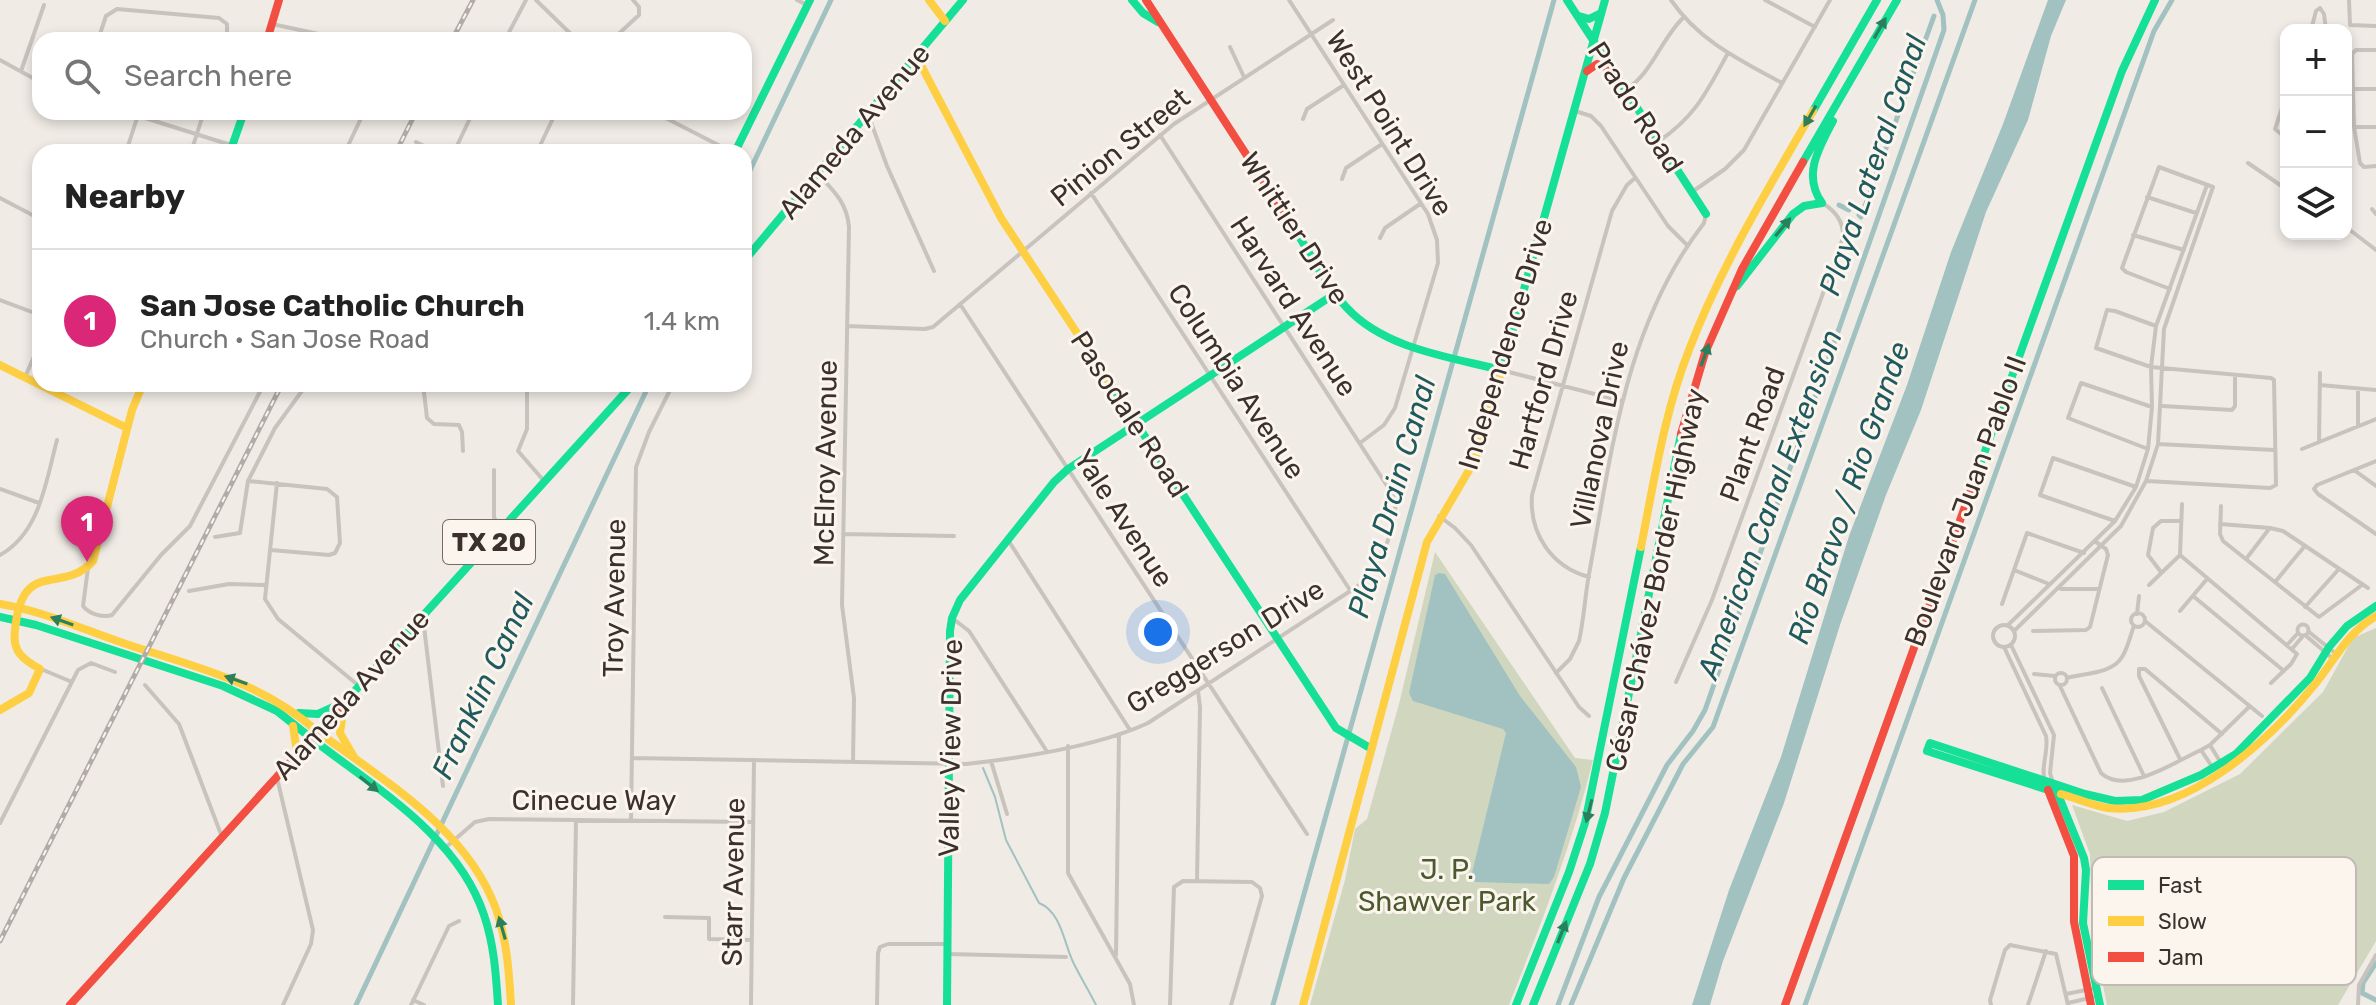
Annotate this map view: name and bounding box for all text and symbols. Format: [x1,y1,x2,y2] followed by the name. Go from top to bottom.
[1873,17,1887,39] one-way arrow
[2280,24,2352,240] map controls
[2280,24,2352,96] button: +
[1319,25,1460,222] street label: West Point Drive
[1812,29,1935,300] water label: Playa Lateral Canal
[32,32,752,120] search box
[1581,35,1690,179] street label: Prado Road
[772,37,937,225] street label: Alameda Avenue
[60,54,104,98] icon: search
[124,58,292,94] text: Search here
[1044,81,1197,214] street label: Pinion Street
[2280,96,2352,168] button: −
[1803,105,1817,127] one-way arrow
[1233,146,1356,311] street label: Whittier Drive
[2280,168,2352,240] button: layers
[64,176,185,217] text: Nearby
[1223,210,1364,402] street label: Harvard Avenue
[1452,215,1559,474] street label: Independence Drive
[1774,217,1791,237] one-way arrow
[1161,277,1312,485] street label: Columbia Avenue
[1502,287,1585,474] street label: Hartford Drive
[140,288,525,324] text: San Jose Catholic Church
[84,306,96,337] text: 1
[644,306,720,337] text: 1.4 km
[140,324,430,355] text: Church · San Jose Road
[1689,324,1850,685] water label: American Canal Extension
[1064,325,1196,503] street label: Pasodale Road
[1780,337,1918,649] water label: Río Bravo / Rio Grande
[1563,338,1636,532] street label: Villanova Drive
[1699,343,1711,367] one-way arrow
[1898,352,2033,651] street label: Boulevard Juan Pablo II
[807,360,844,566] street label: McElroy Avenue
[1713,362,1792,506] street label: Plant Road
[1340,372,1444,622] water label: Playa Drain Canal
[1599,386,1712,775] street label: César Chávez Border Highway
[1067,443,1180,593] street label: Yale Avenue
[61,496,113,562] pin: 1
[597,518,632,678] street label: Troy Avenue
[443,520,535,564] road number: TX 20
[1121,572,1330,720] street label: Greggerson Drive
[424,587,542,785] water label: Franklin Canal
[266,602,437,786] street label: Alameda Avenue
[1138,612,1178,652] your location
[49,615,73,627] one-way arrow
[932,639,969,857] street label: Valley View Drive
[224,673,248,685] one-way arrow
[359,775,379,792] one-way arrow
[512,784,676,817] street label: Cinecue Way
[716,797,751,967] street label: Starr Avenue
[1582,798,1594,823] one-way arrow
[1358,853,1537,918] park label: J. P. Shawver Park
[2092,857,2356,985] legend
[2158,872,2203,899] text: Fast
[2158,908,2207,935] text: Slow
[495,915,508,939] one-way arrow
[1555,920,1568,944] one-way arrow
[2158,944,2204,971] text: Jam

